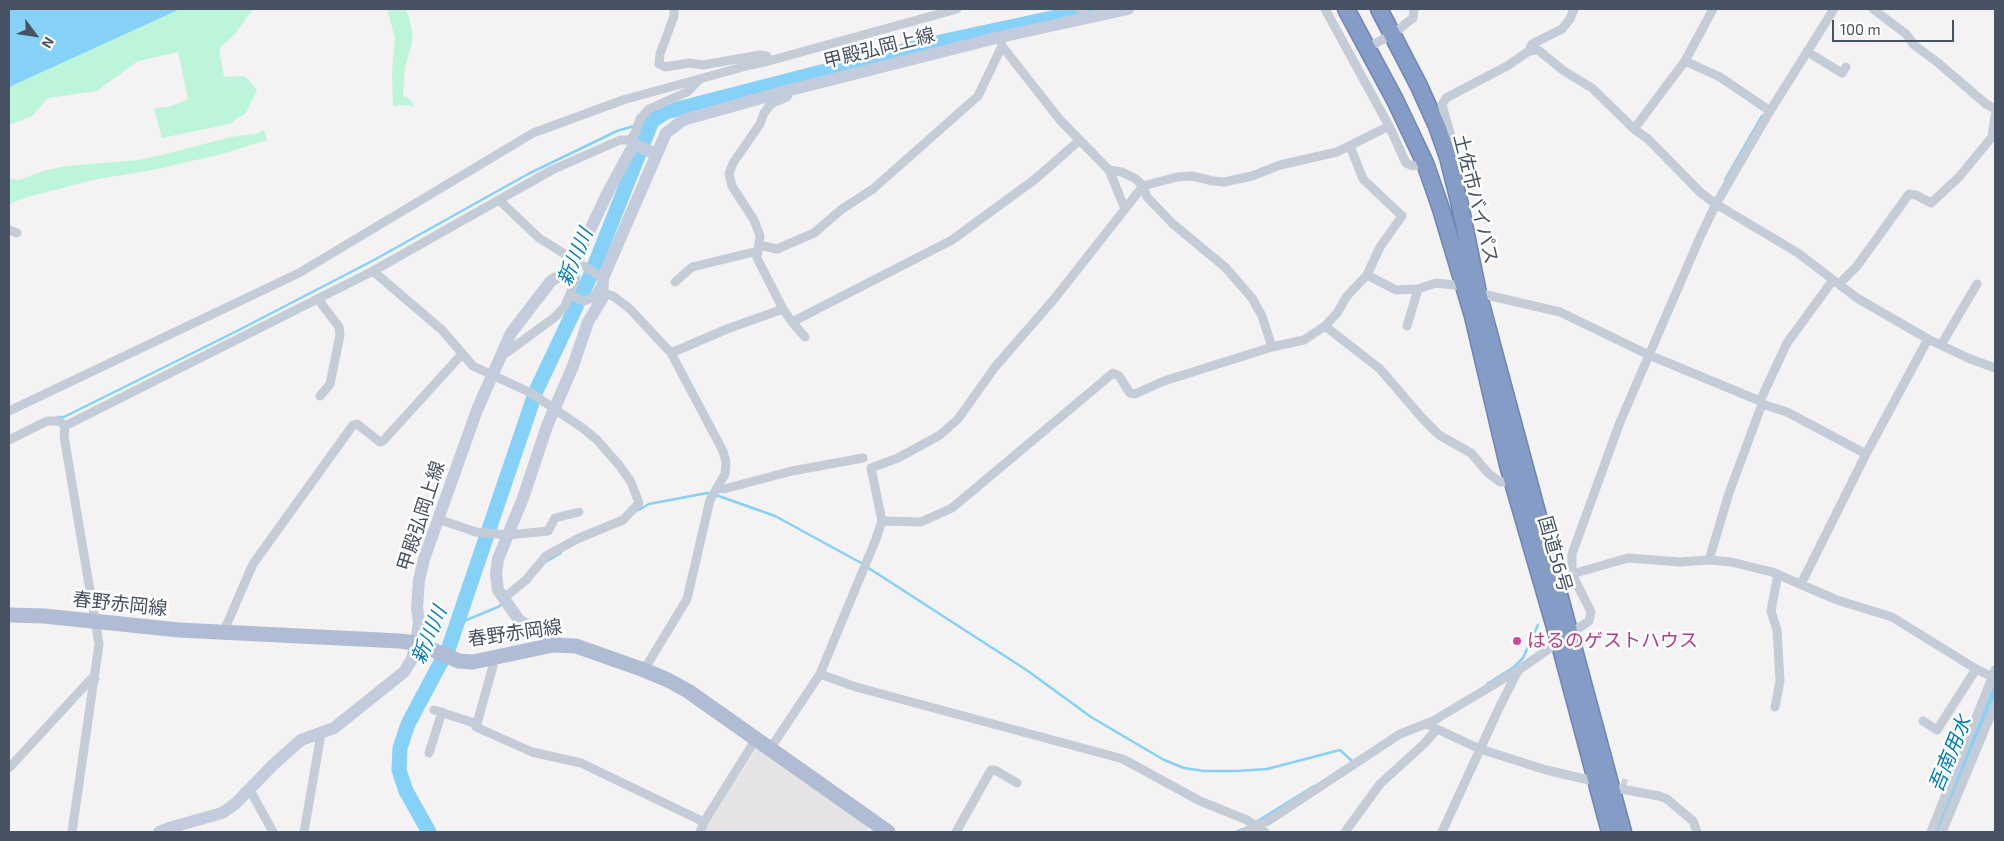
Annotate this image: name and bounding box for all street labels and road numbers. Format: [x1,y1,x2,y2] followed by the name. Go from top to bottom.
[821,23,937,73] street label: 甲殿弘岡上線
[1449,132,1503,266] street label: 土佐市バイパス
[393,458,449,574] street label: 甲殿弘岡上線
[1533,513,1577,595] street label: 国道56号
[72,588,168,620] street label: 春野赤岡線
[466,615,564,651] street label: 春野赤岡線

